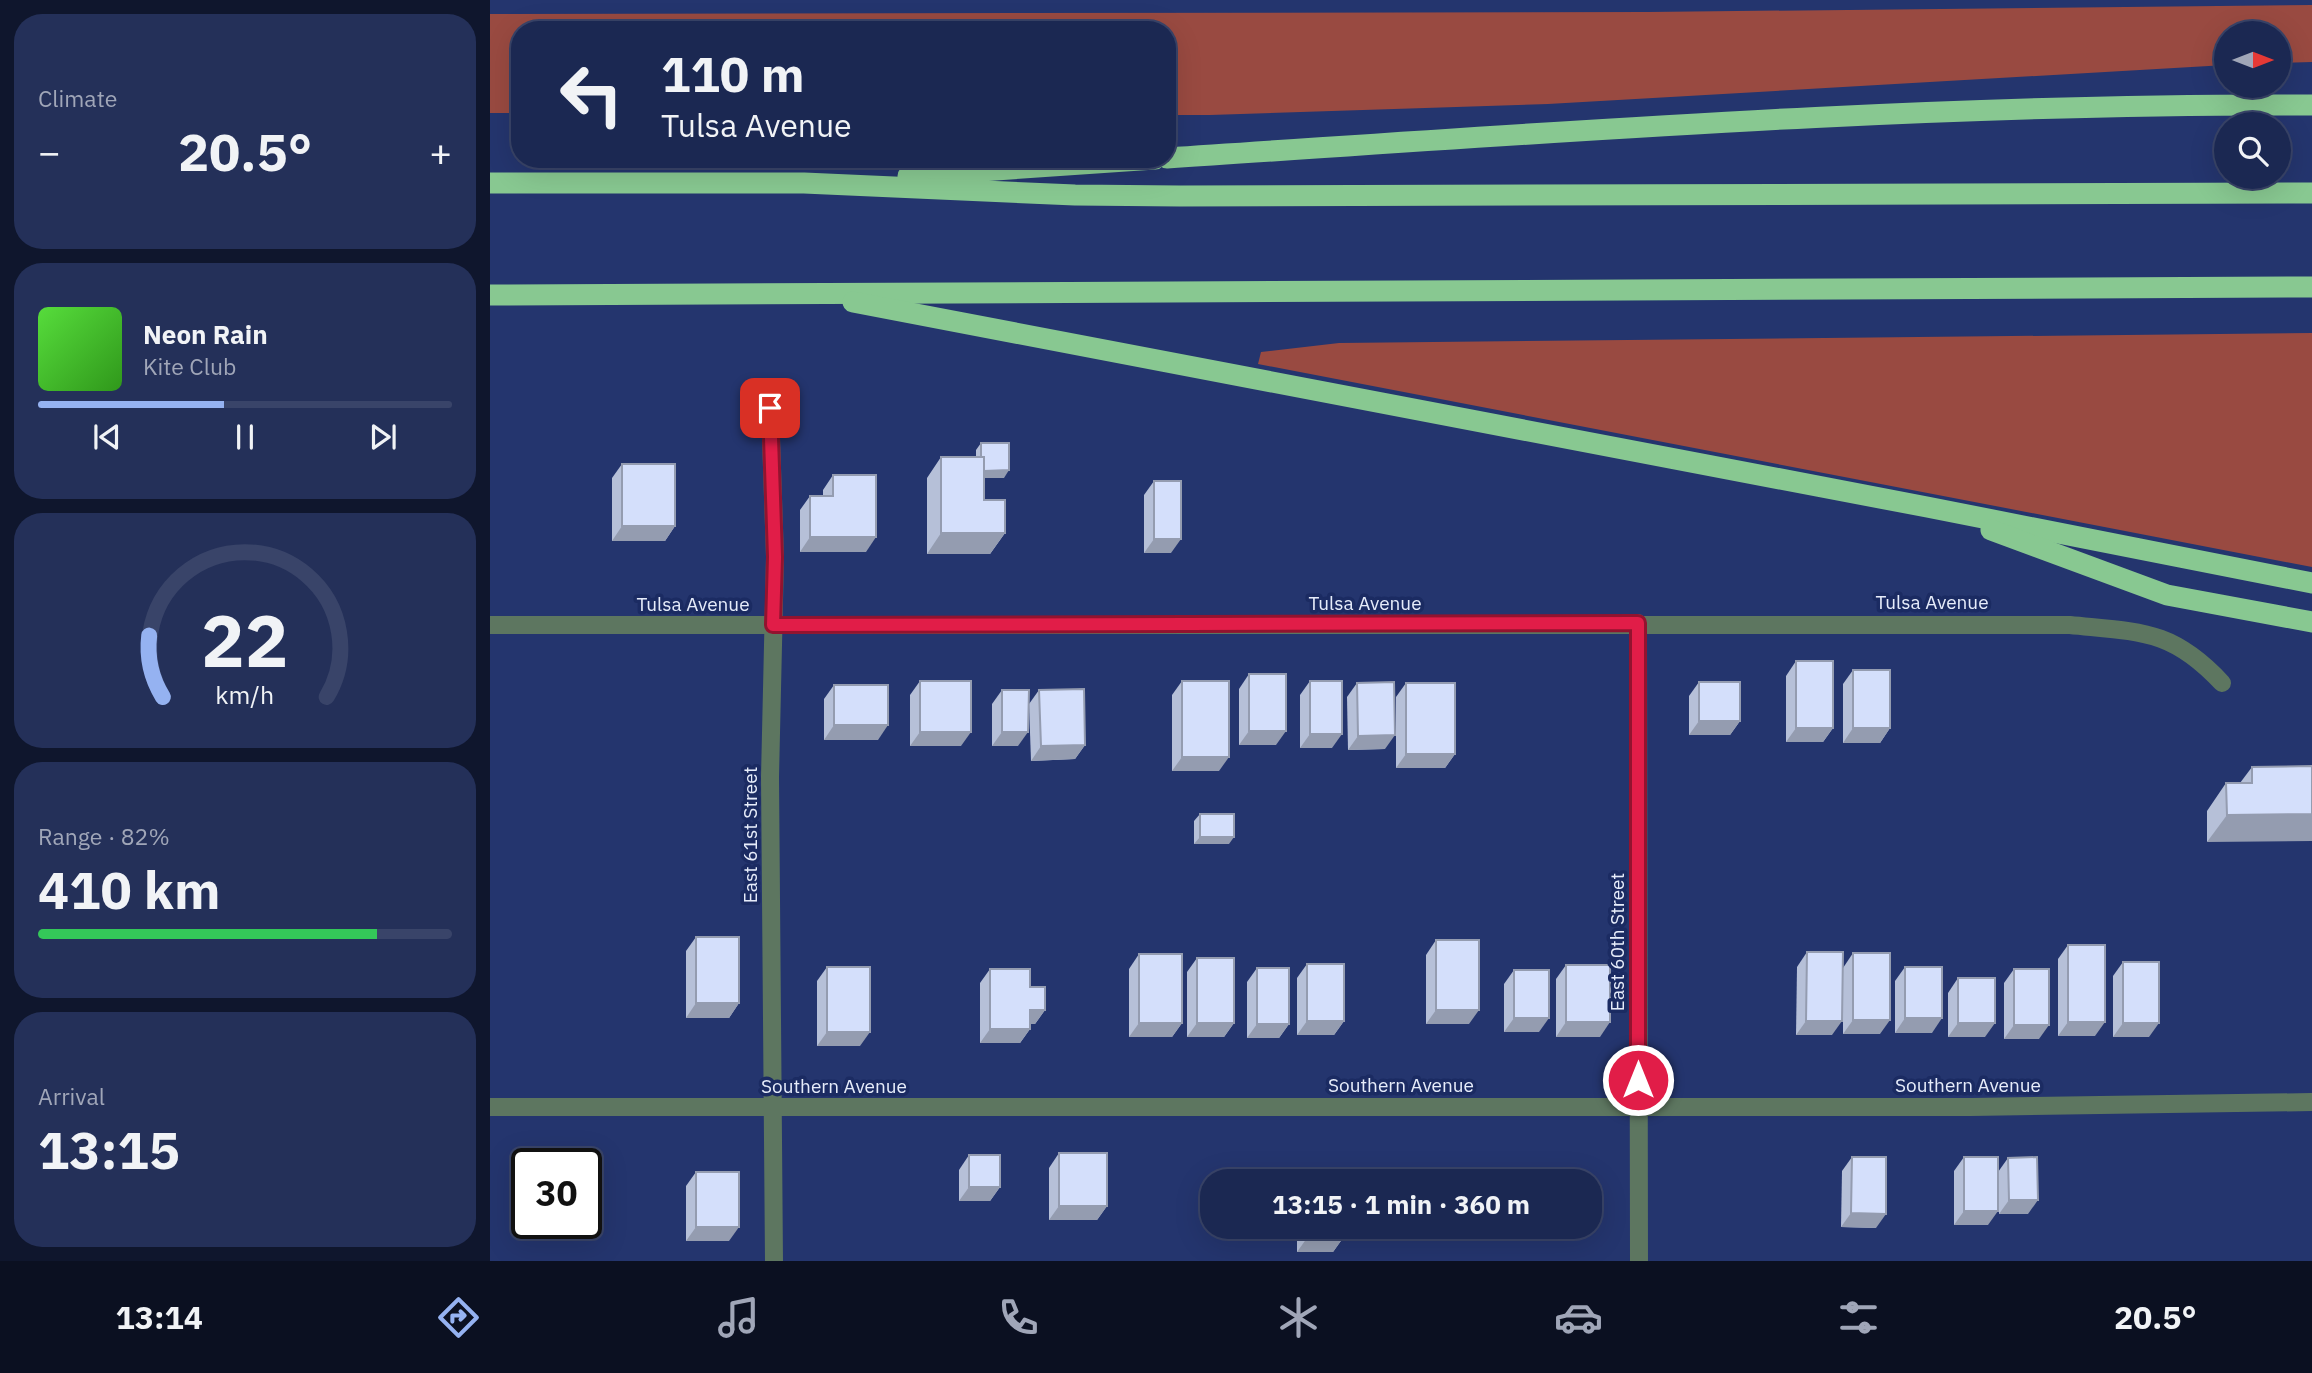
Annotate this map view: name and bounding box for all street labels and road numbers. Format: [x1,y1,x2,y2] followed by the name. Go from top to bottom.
[1875,590,1989,614] street label: Tulsa Avenue
[1308,591,1422,615] street label: Tulsa Avenue
[636,592,750,616] street label: Tulsa Avenue
[738,767,762,903] street label: East 61st Street
[1605,873,1629,1011] street label: East 60th Street
[1328,1073,1474,1097] street label: Southern Avenue
[1895,1073,2041,1097] street label: Southern Avenue
[761,1074,907,1098] street label: Southern Avenue

